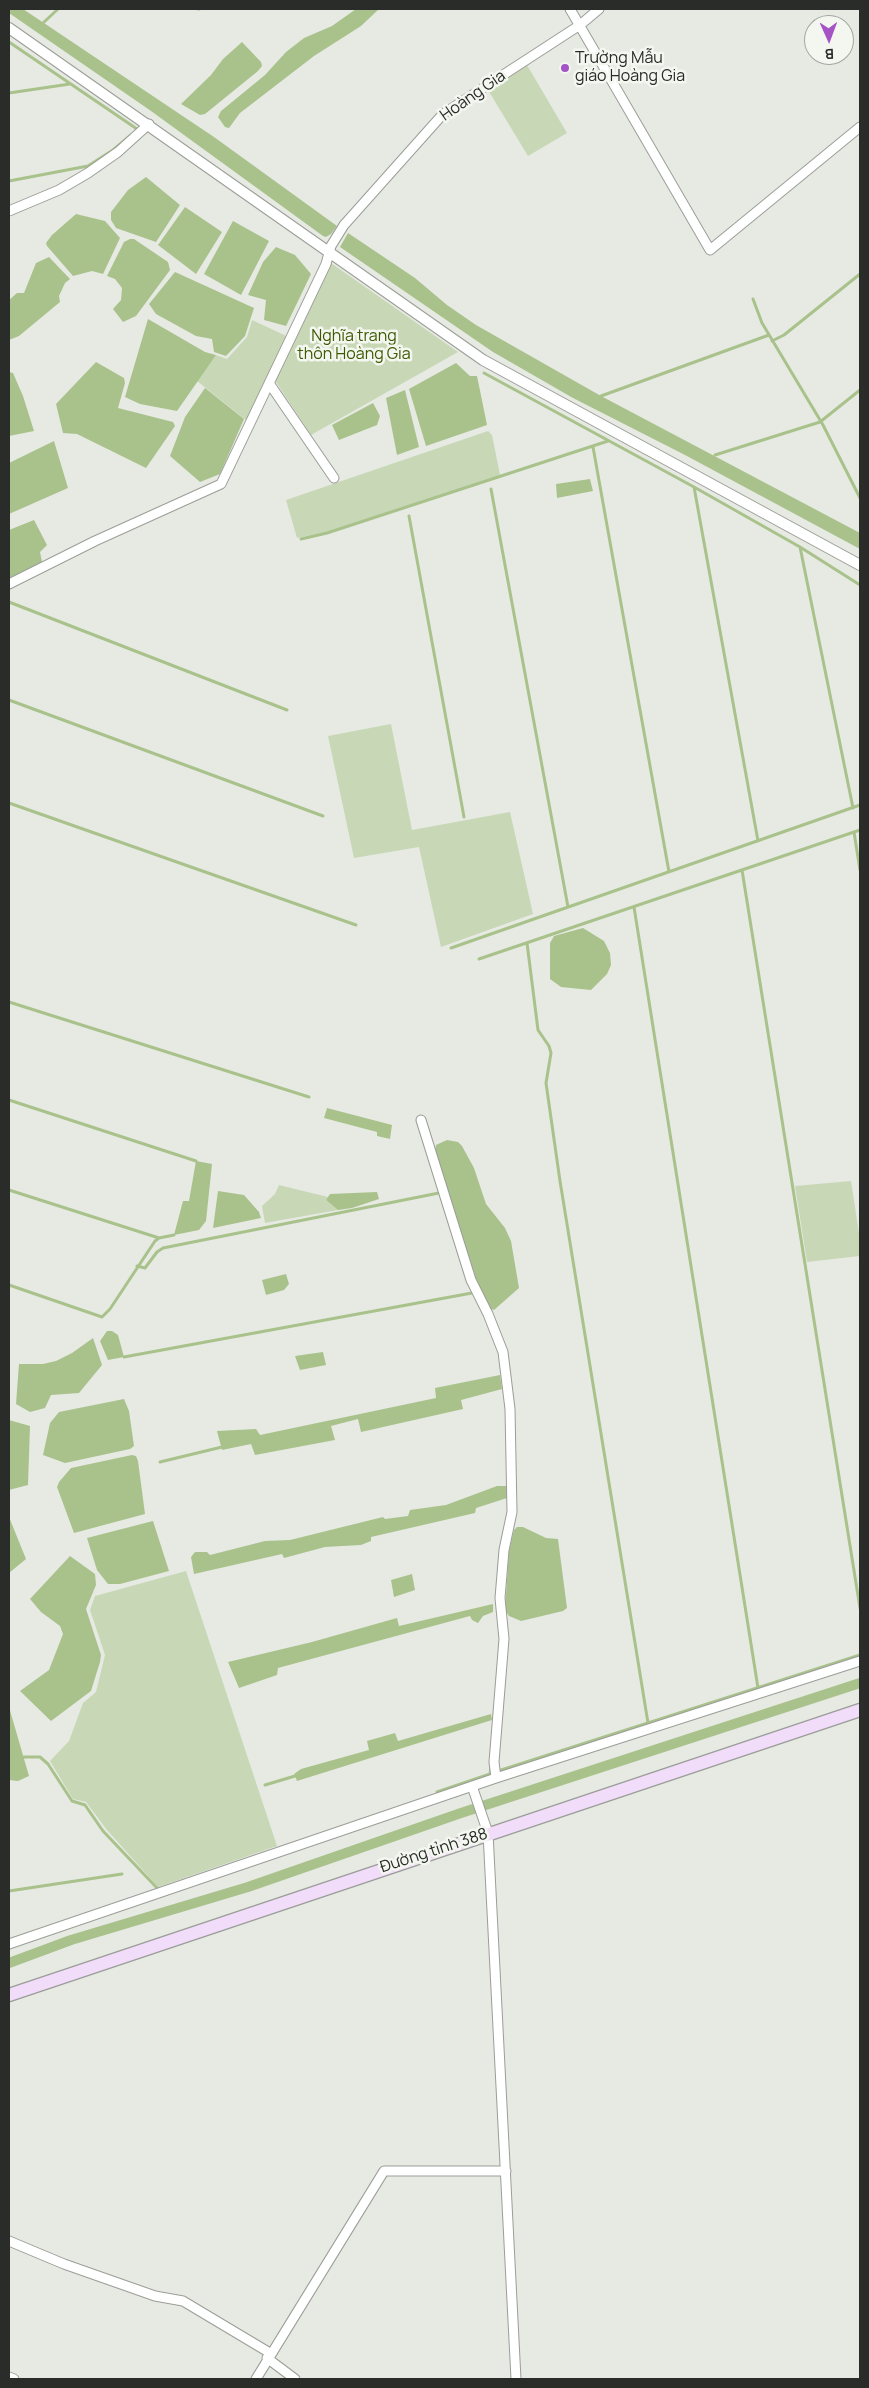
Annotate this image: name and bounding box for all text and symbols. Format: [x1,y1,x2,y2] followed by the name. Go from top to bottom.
[804,15,854,65] north arrow
[825,45,834,64] text: B
[575,49,685,87] place label: Trường Mẫu giáo Hoàng Gia
[559,62,571,74] marker: Trường Mẫu giáo Hoàng Gia
[437,67,509,125] street label: Hoàng Gia
[297,327,411,365] park label: Nghĩa trang thôn Hoàng Gia
[378,1825,490,1877] street label: Đường tỉnh 388

